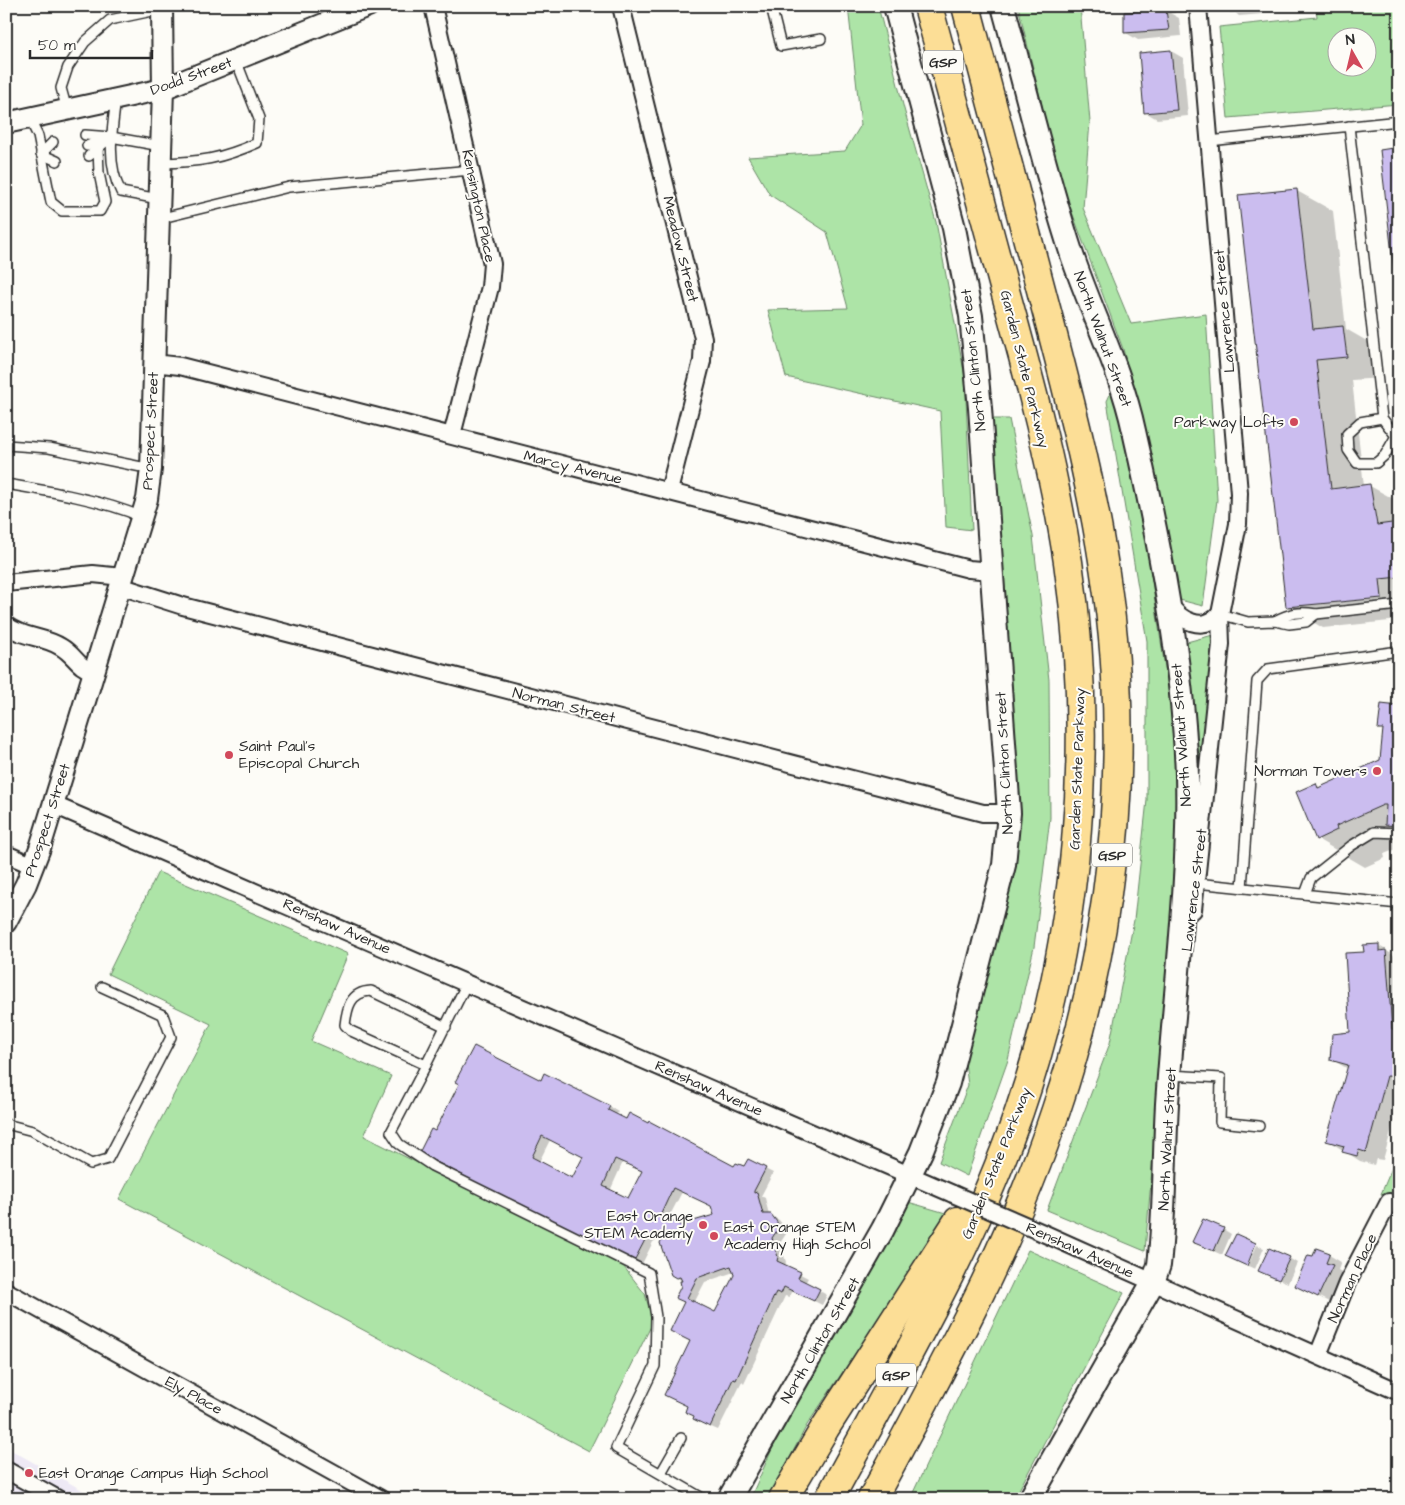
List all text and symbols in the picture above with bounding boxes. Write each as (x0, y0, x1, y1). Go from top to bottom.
scale bar (30, 28, 152, 60)
north arrow (1328, 28, 1378, 78)
text: N (1345, 30, 1356, 51)
text: 50 m (38, 35, 76, 56)
road number: GSP (923, 51, 963, 74)
street label: Dodd Street (147, 52, 235, 101)
street label: Kensington Place (455, 148, 501, 265)
street label: Meadow Street (657, 194, 704, 304)
street label: Lawrence Street (1209, 248, 1240, 374)
street label: North Walnut Street (1068, 268, 1137, 410)
street label: North Clinton Street (956, 288, 991, 432)
street label: Garden State Parkway (994, 288, 1054, 450)
street label: Prospect Street (137, 371, 164, 491)
place label: Parkway Lofts (1174, 412, 1284, 434)
marker: Parkway Lofts (1288, 416, 1300, 428)
street label: Marcy Avenue (521, 445, 624, 491)
street label: North Walnut Street (1166, 663, 1197, 807)
street label: Norman Street (510, 683, 617, 728)
street label: Garden State Parkway (1064, 688, 1092, 850)
street label: North Clinton Street (990, 691, 1019, 835)
place label: Saint Paul's Episcopal Church (239, 736, 360, 774)
marker: Saint Paul's Episcopal Church (223, 749, 235, 761)
street label: Prospect Street (19, 761, 76, 880)
place label: Norman Towers (1254, 761, 1367, 782)
marker: Norman Towers (1371, 765, 1383, 777)
street label: Lawrence Street (1177, 827, 1212, 953)
road number: GSP (1092, 844, 1132, 866)
street label: Renshaw Avenue (280, 893, 394, 960)
street label: Renshaw Avenue (652, 1055, 766, 1122)
street label: North Walnut Street (1153, 1067, 1182, 1211)
street label: Garden State Parkway (956, 1084, 1037, 1243)
place label: East Orange STEM Academy (584, 1206, 693, 1245)
place label: East Orange STEM Academy High School (724, 1217, 871, 1256)
street label: Renshaw Avenue (1023, 1217, 1137, 1284)
marker: East Orange STEM Academy (697, 1219, 709, 1231)
marker: East Orange STEM Academy High School (708, 1230, 720, 1242)
street label: Norman Place (1323, 1230, 1382, 1326)
street label: North Clinton Street (776, 1273, 865, 1407)
road number: GSP (876, 1364, 916, 1386)
street label: Ely Place (161, 1371, 226, 1421)
place label: East Orange Campus High School (39, 1463, 268, 1485)
marker: East Orange Campus High School (23, 1467, 35, 1479)

